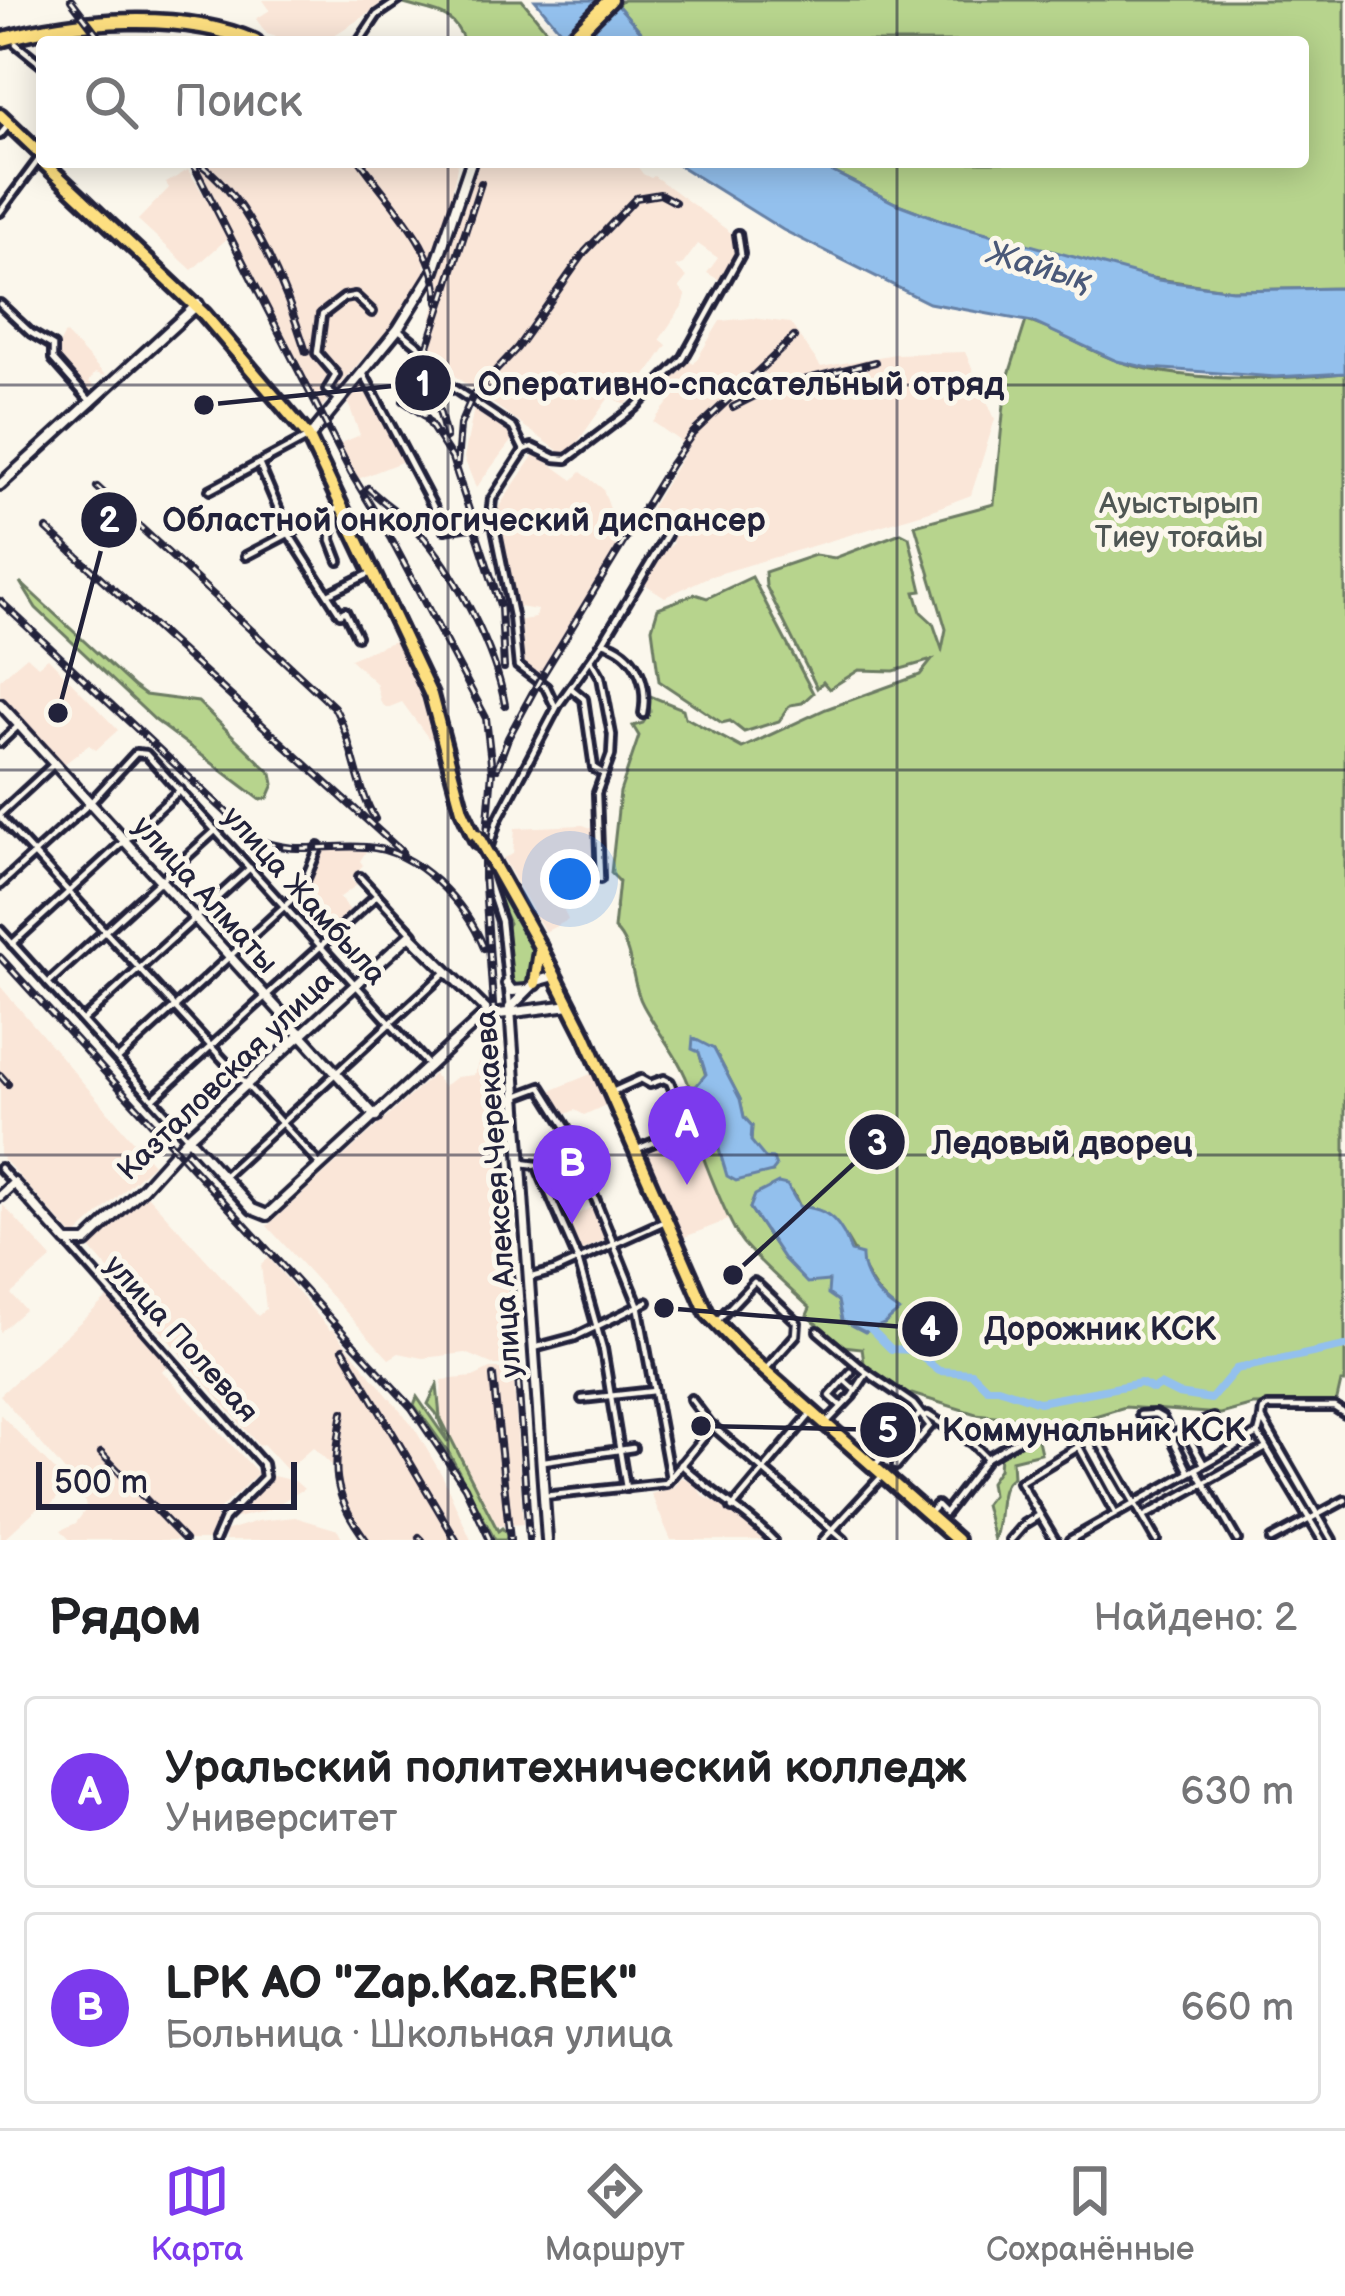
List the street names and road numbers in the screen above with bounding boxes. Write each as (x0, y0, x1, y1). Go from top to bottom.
street label: улица Жамбыла (214, 799, 394, 993)
street label: улица Алматы (125, 809, 285, 981)
street label: Казталовская улица (110, 963, 342, 1189)
street label: улица Алексея Черекаева (468, 1009, 530, 1379)
street label: улица Полевая (96, 1248, 266, 1430)

